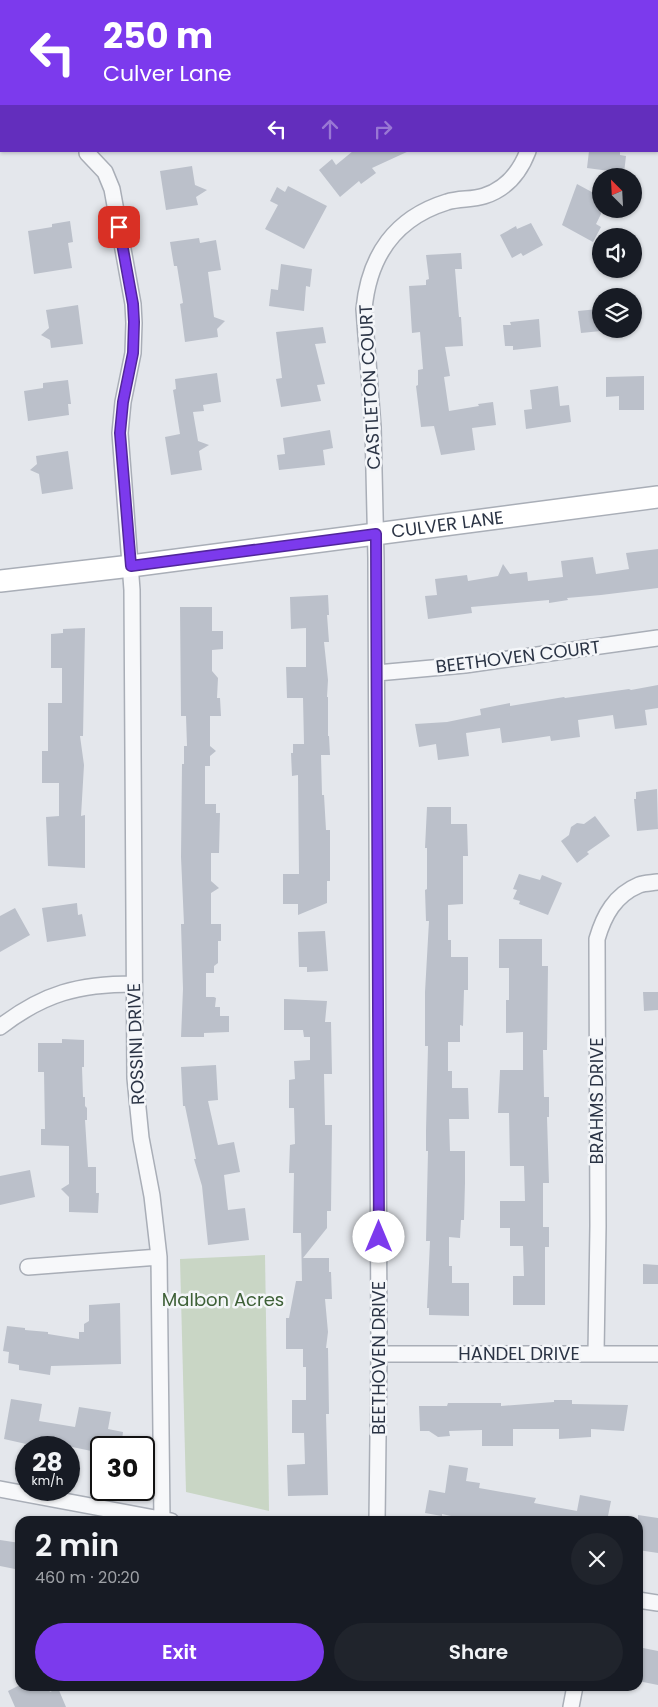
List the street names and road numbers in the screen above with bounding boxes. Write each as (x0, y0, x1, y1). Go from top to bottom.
street label: CASTLETON COURT (353, 303, 386, 470)
street label: CULVER LANE (390, 504, 505, 544)
street label: BEETHOVEN COURT (434, 634, 602, 679)
street label: ROSSINI DRIVE (121, 983, 150, 1105)
street label: BRAHMS DRIVE (584, 1038, 609, 1164)
street label: BEETHOVEN DRIVE (366, 1281, 391, 1435)
street label: HANDEL DRIVE (458, 1341, 580, 1366)

